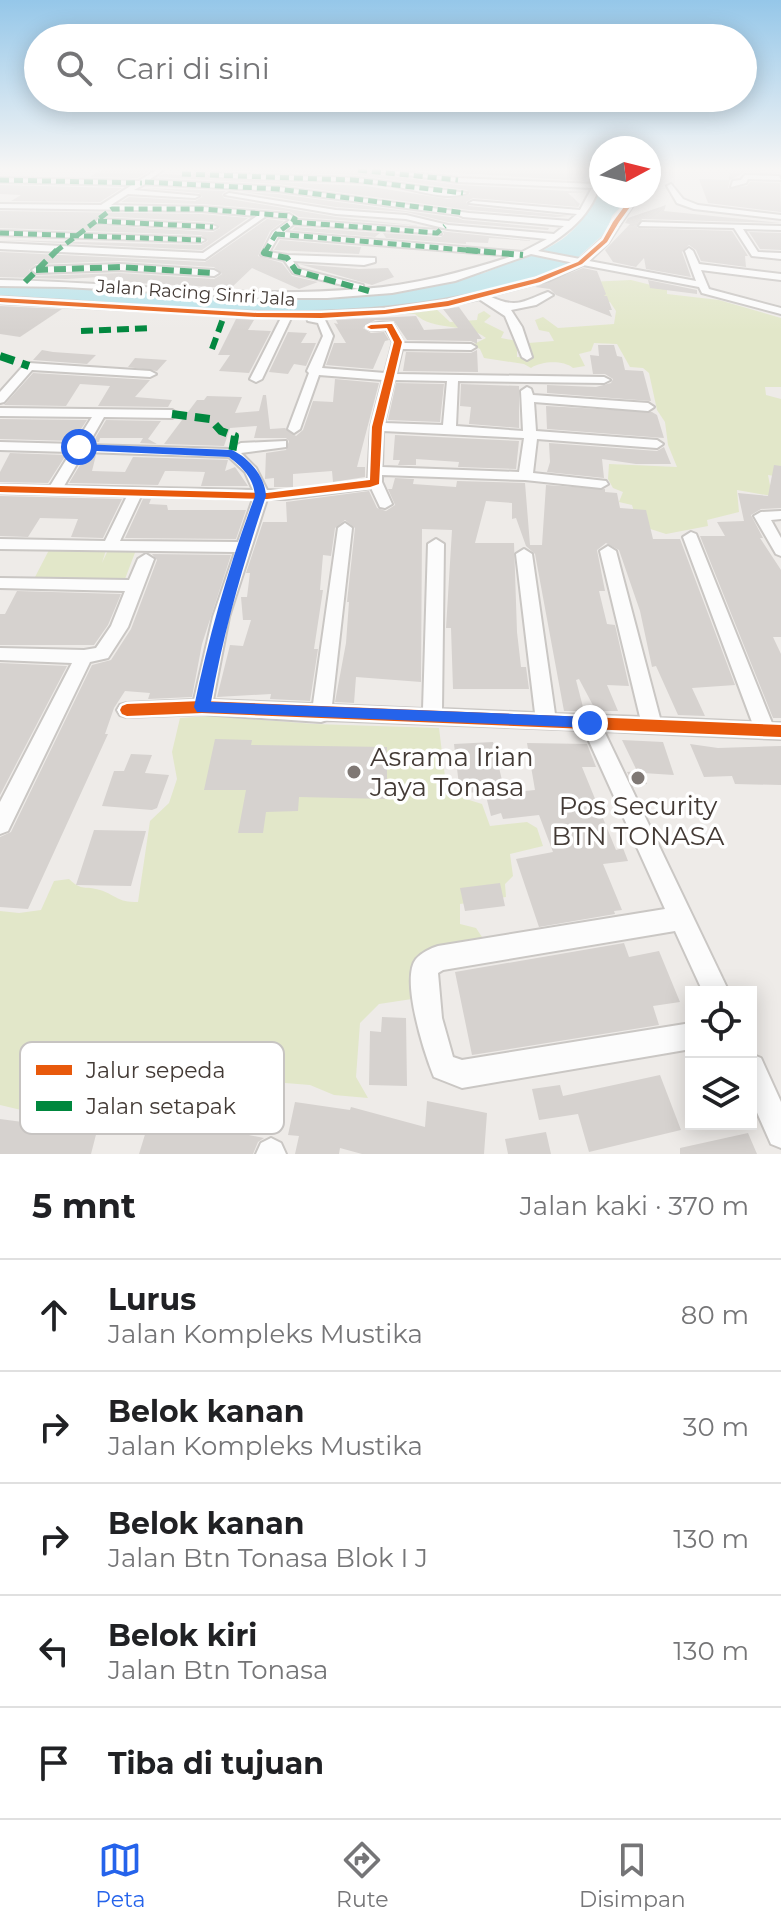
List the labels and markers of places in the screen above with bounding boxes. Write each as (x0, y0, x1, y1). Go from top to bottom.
place label: Asrama Irian Jaya Tonasa (369, 741, 534, 803)
marker: Asrama Irian Jaya Tonasa (345, 763, 363, 781)
marker: Pos Security BTN TONASA (629, 769, 647, 787)
place label: Pos Security BTN TONASA (552, 790, 725, 852)

